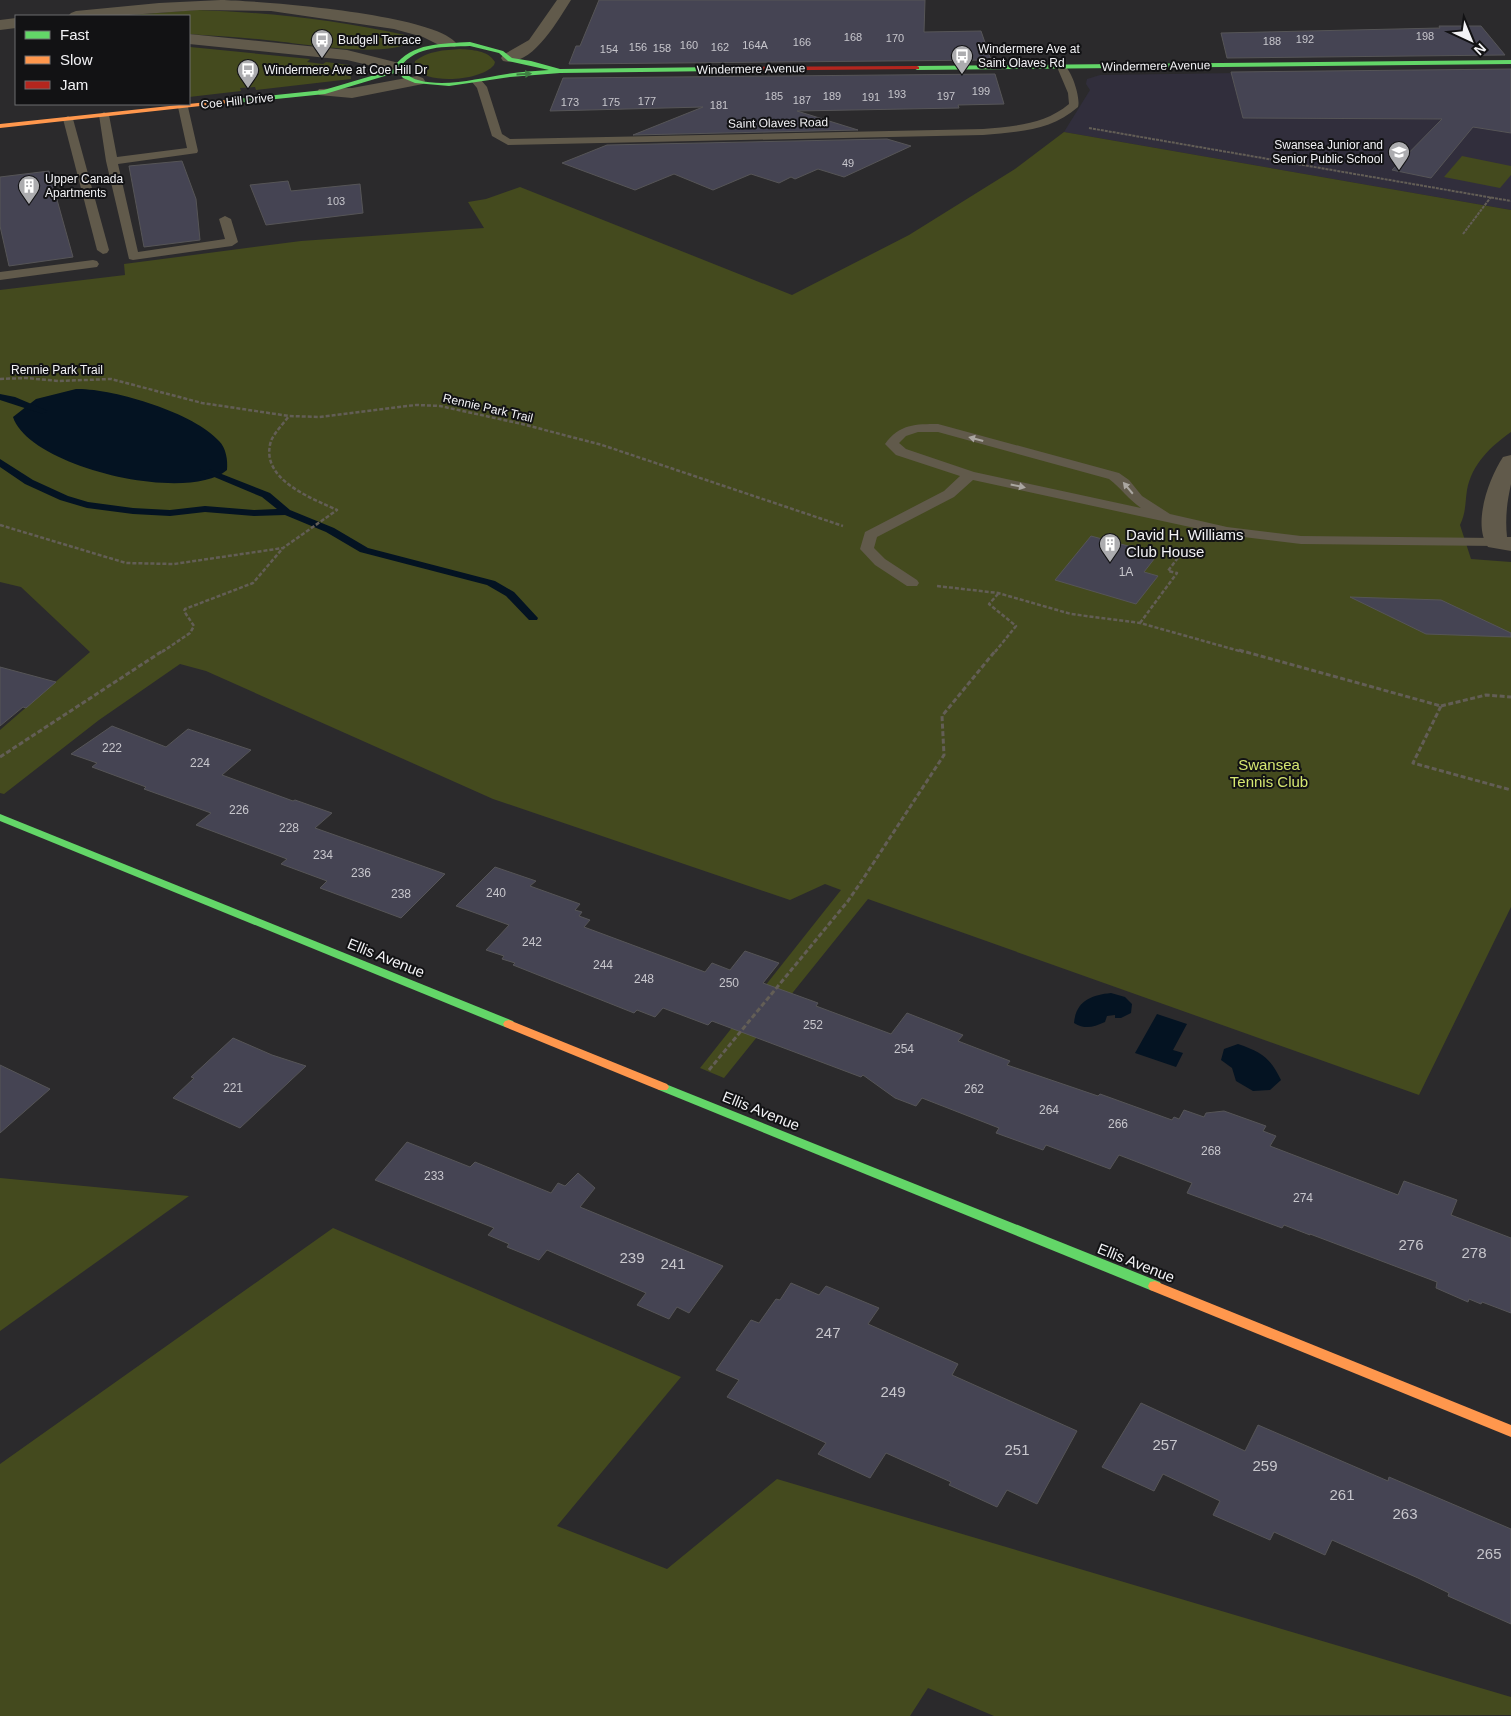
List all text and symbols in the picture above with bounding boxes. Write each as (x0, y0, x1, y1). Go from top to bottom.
legend (15, 15, 190, 105)
north arrow (1446, 15, 1496, 65)
text: Fast (60, 26, 90, 43)
bus stop icon: Budgell Terrace (310, 28, 334, 59)
house number: 198 (1416, 30, 1434, 42)
house number: 168 (844, 31, 862, 43)
house number: 170 (886, 32, 904, 44)
place label: Budgell Terrace (338, 33, 421, 47)
house number: 192 (1296, 33, 1314, 45)
house number: 188 (1263, 35, 1281, 47)
house number: 166 (793, 36, 811, 48)
house number: 160 (680, 39, 698, 51)
house number: 164A (742, 39, 769, 51)
text: N (1471, 40, 1489, 59)
house number: 156 (629, 41, 647, 53)
house number: 162 (711, 41, 729, 53)
house number: 158 (653, 42, 671, 54)
place label: Windermere Ave at Saint Olaves Rd (978, 42, 1080, 70)
house number: 154 (600, 43, 618, 55)
bus stop icon: Windermere Ave at Saint Olaves Rd (950, 44, 974, 75)
text: Slow (60, 51, 93, 68)
bus stop icon: Windermere Ave at Coe Hill Dr (236, 58, 260, 89)
street label: Windermere Avenue (1102, 58, 1211, 74)
street label: Windermere Avenue (697, 61, 806, 77)
place label: Windermere Ave at Coe Hill Dr (264, 63, 427, 77)
one-way arrow (516, 70, 532, 78)
text: Jam (60, 76, 88, 93)
house number: 199 (972, 85, 990, 97)
house number: 193 (888, 88, 906, 100)
street label: Coe Hill Drive (200, 90, 275, 112)
house number: 185 (765, 90, 783, 102)
house number: 189 (823, 90, 841, 102)
house number: 197 (937, 90, 955, 102)
house number: 191 (862, 91, 880, 103)
house number: 187 (793, 94, 811, 106)
house number: 177 (638, 95, 656, 107)
house number: 173 (561, 96, 579, 108)
house number: 175 (602, 96, 620, 108)
house number: 181 (710, 99, 728, 111)
street label: Saint Olaves Road (728, 115, 828, 131)
place label: Swansea Junior and Senior Public School (1272, 138, 1383, 166)
school or university icon: Swansea Junior and Senior Public School (1387, 140, 1411, 171)
house number: 49 (842, 157, 854, 169)
place label: Upper Canada Apartments (45, 172, 123, 200)
building icon: Upper Canada Apartments (17, 174, 41, 205)
house number: 103 (327, 195, 345, 207)
street label: Rennie Park Trail (11, 363, 103, 377)
street label: Rennie Park Trail (442, 391, 534, 425)
one-way arrow (968, 434, 983, 442)
one-way arrow (1010, 482, 1026, 490)
one-way arrow (1123, 482, 1134, 495)
place label: David H. Williams Club House (1126, 526, 1244, 560)
building icon: David H. Williams Club House (1098, 532, 1122, 563)
house number: 1A (1119, 565, 1133, 579)
house number: 222 (102, 741, 122, 755)
house number: 224 (190, 756, 210, 770)
park label: Swansea Tennis Club (1230, 756, 1308, 790)
house number: 226 (229, 803, 249, 817)
house number: 228 (279, 821, 299, 835)
house number: 234 (313, 848, 333, 862)
house number: 236 (351, 866, 371, 880)
house number: 240 (486, 886, 506, 900)
house number: 238 (391, 887, 411, 901)
street label: Ellis Avenue (345, 934, 427, 981)
house number: 242 (522, 935, 542, 949)
house number: 244 (593, 958, 613, 972)
house number: 248 (634, 972, 654, 986)
house number: 250 (719, 976, 739, 990)
house number: 252 (803, 1018, 823, 1032)
house number: 254 (894, 1042, 914, 1056)
house number: 221 (223, 1081, 243, 1095)
house number: 262 (964, 1082, 984, 1096)
street label: Ellis Avenue (720, 1087, 802, 1134)
house number: 264 (1039, 1103, 1059, 1117)
house number: 266 (1108, 1117, 1128, 1131)
house number: 268 (1201, 1144, 1221, 1158)
house number: 233 (424, 1169, 444, 1183)
house number: 274 (1293, 1191, 1313, 1205)
house number: 276 (1398, 1236, 1424, 1253)
street label: Ellis Avenue (1095, 1239, 1177, 1286)
house number: 278 (1461, 1244, 1487, 1261)
house number: 239 (619, 1249, 645, 1266)
house number: 241 (660, 1255, 686, 1272)
house number: 247 (815, 1324, 841, 1341)
house number: 249 (880, 1383, 906, 1400)
house number: 257 (1152, 1436, 1178, 1453)
house number: 251 (1004, 1441, 1030, 1458)
house number: 259 (1252, 1457, 1278, 1474)
house number: 261 (1329, 1486, 1355, 1503)
house number: 263 (1392, 1505, 1418, 1522)
house number: 265 (1476, 1545, 1502, 1562)

